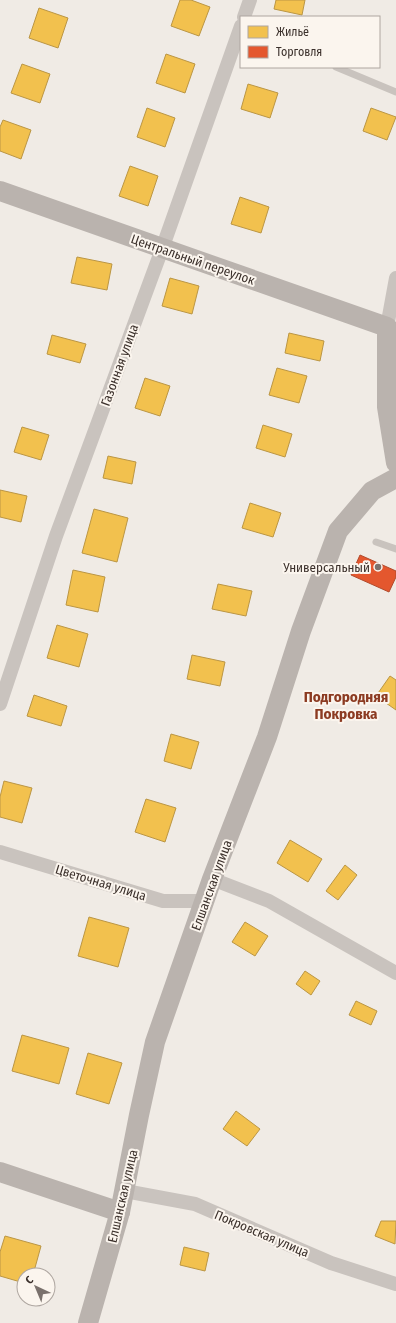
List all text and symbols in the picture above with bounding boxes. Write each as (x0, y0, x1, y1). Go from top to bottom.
legend (240, 16, 380, 68)
text: Жильё (276, 25, 309, 39)
text: Торговля (276, 45, 322, 59)
street label: Центральный переулок (129, 231, 257, 288)
street label: Газонная улица (98, 322, 141, 408)
place label: Универсальный (282, 560, 370, 575)
marker: Универсальный (373, 562, 383, 572)
district label: Подгородняя Покровка (304, 688, 388, 723)
street label: Елшанская улица (188, 838, 235, 933)
street label: Цветочная улица (54, 862, 148, 903)
street label: Елшанская улица (104, 1148, 141, 1244)
street label: Покровская улица (212, 1207, 311, 1260)
north arrow (16, 1267, 56, 1307)
text: С (23, 1273, 36, 1287)

